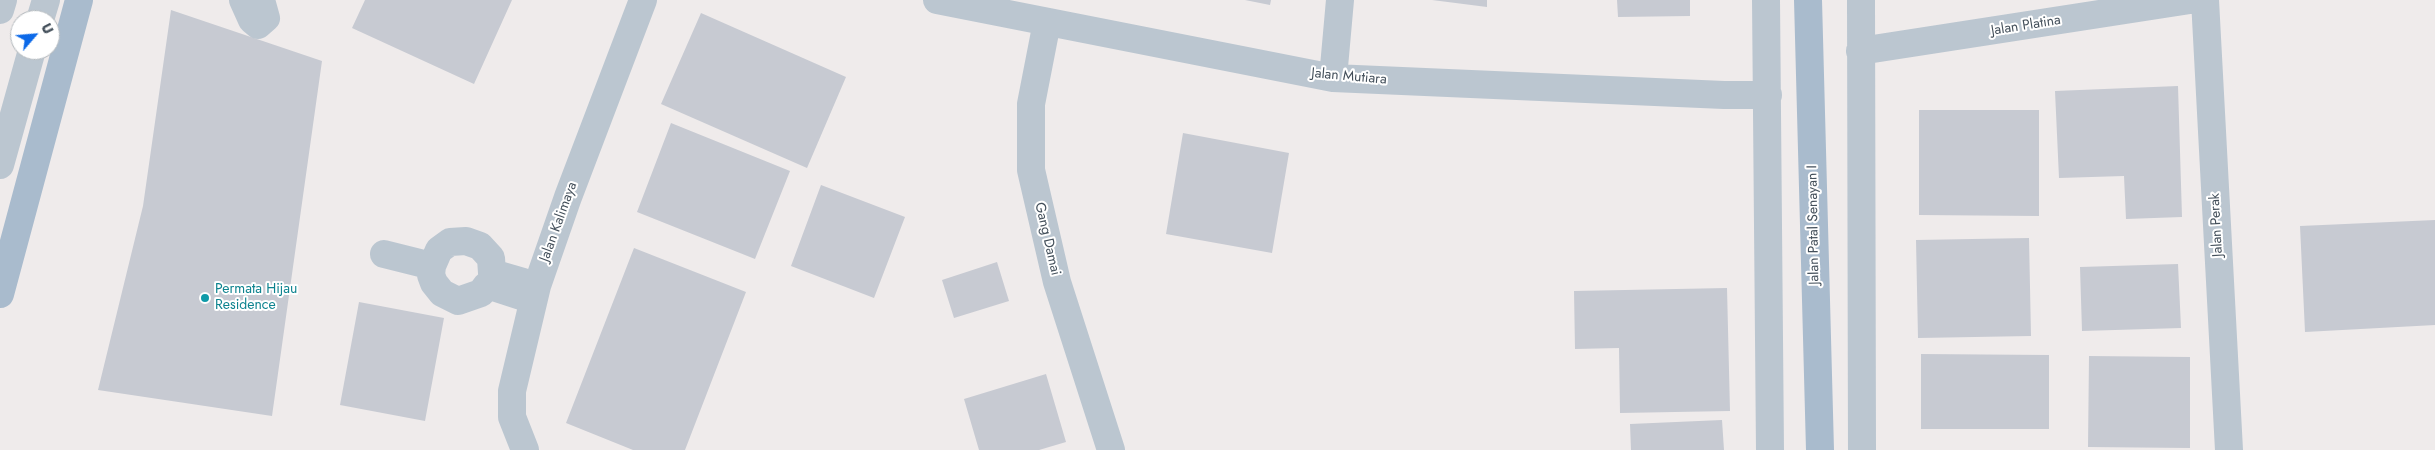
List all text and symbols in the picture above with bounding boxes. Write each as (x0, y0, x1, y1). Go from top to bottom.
north arrow (10, 10, 60, 60)
street label: Jalan Platina (1990, 12, 2062, 40)
text: U (36, 20, 59, 38)
street label: Jalan Mutiara (1311, 65, 1387, 89)
street label: Jalan Patal Senayan I (1805, 165, 1823, 285)
street label: Jalan Kalimaya (537, 180, 581, 264)
street label: Jalan Perak (2207, 193, 2227, 257)
street label: Gang Damai (1030, 201, 1064, 277)
place label: Permata Hijau Residence (215, 282, 297, 314)
marker: Permata Hijau Residence (199, 292, 211, 304)

